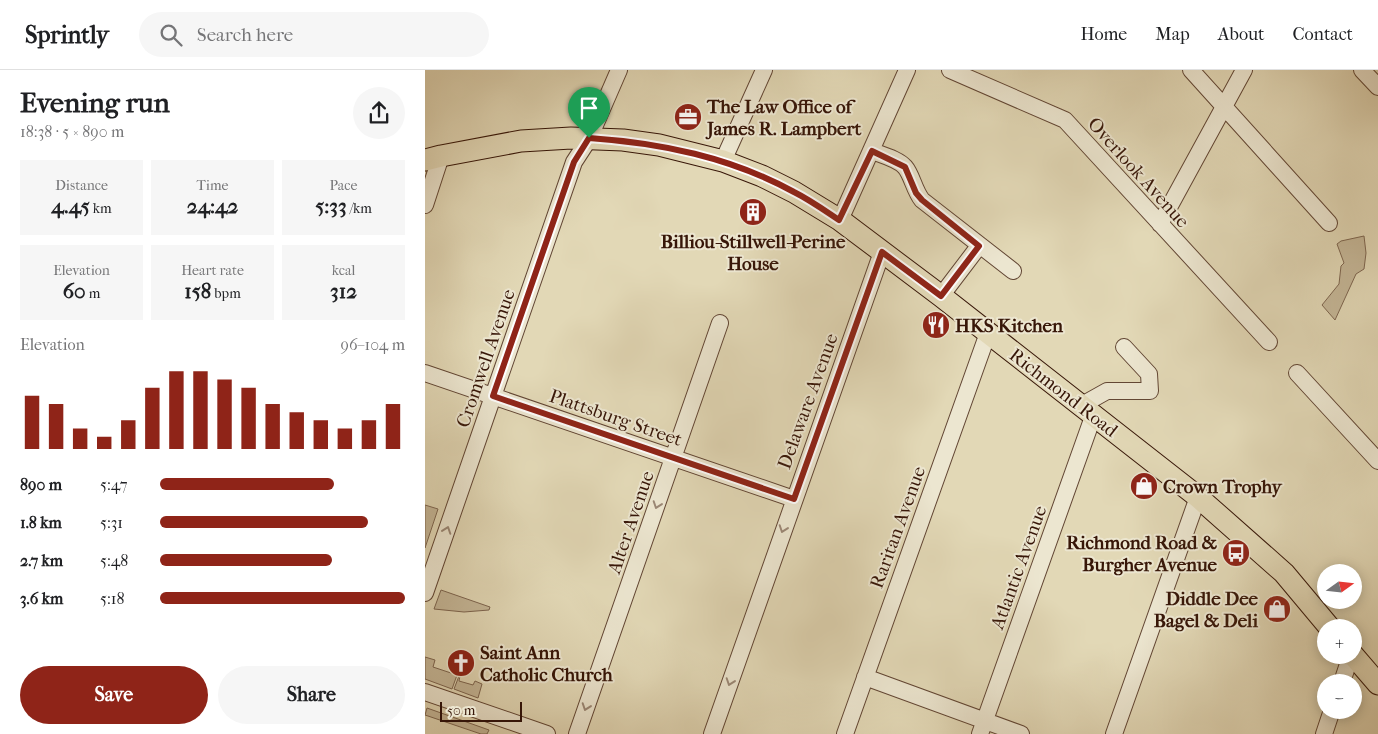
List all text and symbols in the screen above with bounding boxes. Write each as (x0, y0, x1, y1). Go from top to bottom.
search box (139, 12, 489, 57)
text: Sprintly (25, 21, 109, 49)
icon: search (157, 21, 185, 49)
text: Search here (197, 24, 293, 46)
text: Home (1080, 24, 1127, 45)
text: Map (1155, 24, 1190, 45)
text: About (1218, 24, 1264, 45)
text: Contact (1292, 24, 1353, 45)
text: Evening run (20, 86, 170, 119)
button: share (353, 87, 405, 139)
pin (568, 87, 610, 138)
icon: arrive (575, 94, 603, 122)
place label: The Law Office of James R. Lampbert (705, 96, 862, 140)
office icon: The Law Office of James R. Lampbert (673, 102, 703, 132)
street label: Overlook Avenue (1083, 113, 1194, 232)
text: 18:38 · 5 × 890 m (20, 122, 124, 141)
text: Distance (55, 177, 108, 194)
text: Time (197, 177, 228, 194)
text: Pace (330, 177, 357, 194)
text: 4.45 (51, 194, 90, 218)
text: 24:42 (187, 194, 238, 218)
text: 5:33 (315, 194, 347, 218)
building icon: Billiou-Stillwell-Perine House (738, 197, 768, 227)
text: km (90, 200, 112, 217)
text: /km (347, 200, 372, 217)
place label: Billiou-Stillwell-Perine House (661, 231, 846, 275)
text: Elevation (53, 262, 110, 279)
text: Heart rate (181, 262, 244, 279)
text: kcal (332, 262, 355, 279)
text: 60 (63, 279, 86, 303)
text: 158 (184, 279, 211, 303)
text: 312 (330, 279, 357, 303)
text: m (86, 285, 100, 302)
text: bpm (211, 285, 241, 302)
street label: Cromwell Avenue (452, 286, 520, 430)
restaurant icon: HKS Kitchen (921, 310, 951, 340)
place label: HKS Kitchen (955, 315, 1064, 337)
street label: Delaware Avenue (773, 330, 843, 472)
text: Elevation (20, 335, 85, 354)
text: 96–104 m (341, 335, 405, 354)
street label: Richmond Road (1005, 344, 1122, 442)
street label: Plattsburg Street (546, 385, 685, 451)
street label: Raritan Avenue (866, 463, 930, 591)
street label: Alter Avenue (603, 468, 659, 577)
shop icon: Crown Trophy (1129, 471, 1159, 501)
text: 890 m (20, 475, 62, 494)
text: 5:47 (100, 475, 128, 494)
place label: Crown Trophy (1163, 476, 1282, 498)
one-way arrow (653, 500, 663, 508)
street label: Atlantic Avenue (986, 503, 1051, 633)
text: 1.8 km (20, 513, 62, 532)
text: 5:31 (100, 513, 123, 532)
one-way arrow (779, 524, 789, 533)
one-way arrow (441, 527, 451, 535)
place label: Richmond Road & Burgher Avenue (1066, 532, 1218, 576)
bus stop icon: Richmond Road & Burgher Avenue (1221, 538, 1251, 568)
text: 2.7 km (20, 551, 63, 570)
text: 5:48 (100, 551, 128, 570)
north arrow (1317, 564, 1363, 609)
map controls (1317, 564, 1362, 719)
place label: Diddle Dee Bagel & Deli (1154, 588, 1259, 632)
text: 3.6 km (20, 589, 63, 608)
text: 5:18 (100, 589, 125, 608)
shop icon: Diddle Dee Bagel & Deli (1262, 594, 1292, 624)
button: + (1317, 619, 1362, 664)
place label: Saint Ann Catholic Church (480, 642, 613, 686)
church icon: Saint Ann Catholic Church (446, 648, 476, 678)
button: Save (20, 666, 208, 724)
button: Share (218, 666, 405, 724)
button: − (1317, 674, 1362, 719)
one-way arrow (725, 678, 735, 686)
scale bar (440, 699, 523, 722)
text: 50 m (447, 702, 475, 719)
one-way arrow (582, 703, 592, 711)

